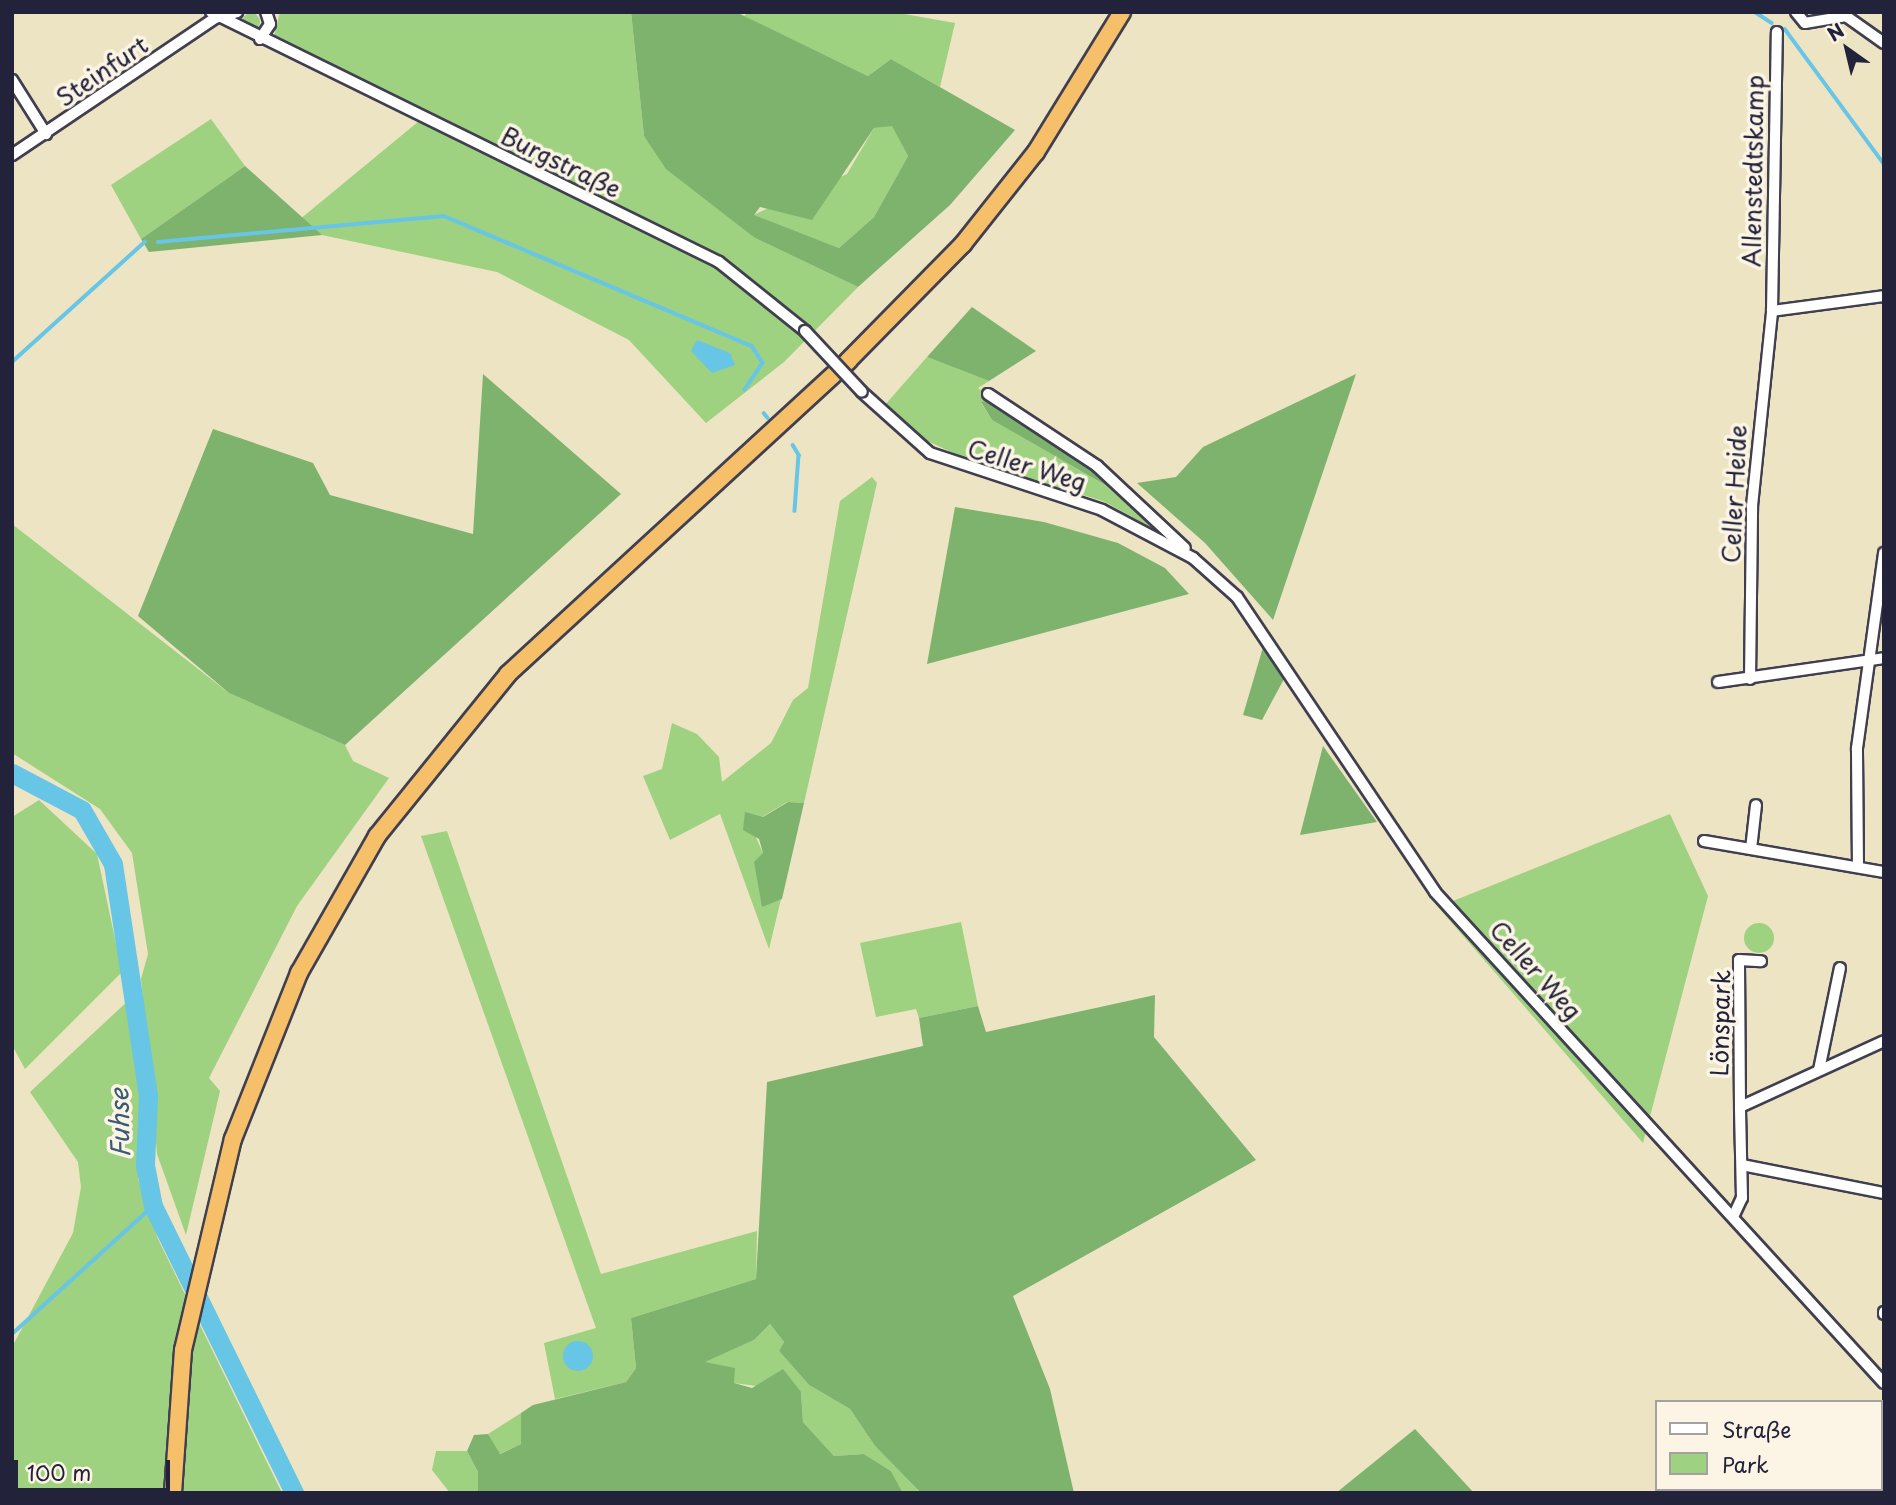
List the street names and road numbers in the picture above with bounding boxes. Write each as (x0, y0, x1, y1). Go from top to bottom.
street label: Steinfurt (51, 30, 153, 112)
street label: Allenstedtskamp (1737, 75, 1769, 267)
street label: Burgstraße (496, 121, 626, 203)
street label: Celler Heide (1716, 424, 1752, 564)
street label: Celler Weg (963, 433, 1091, 497)
street label: Celler Weg (1483, 914, 1589, 1026)
street label: Lönspark (1705, 970, 1735, 1076)

